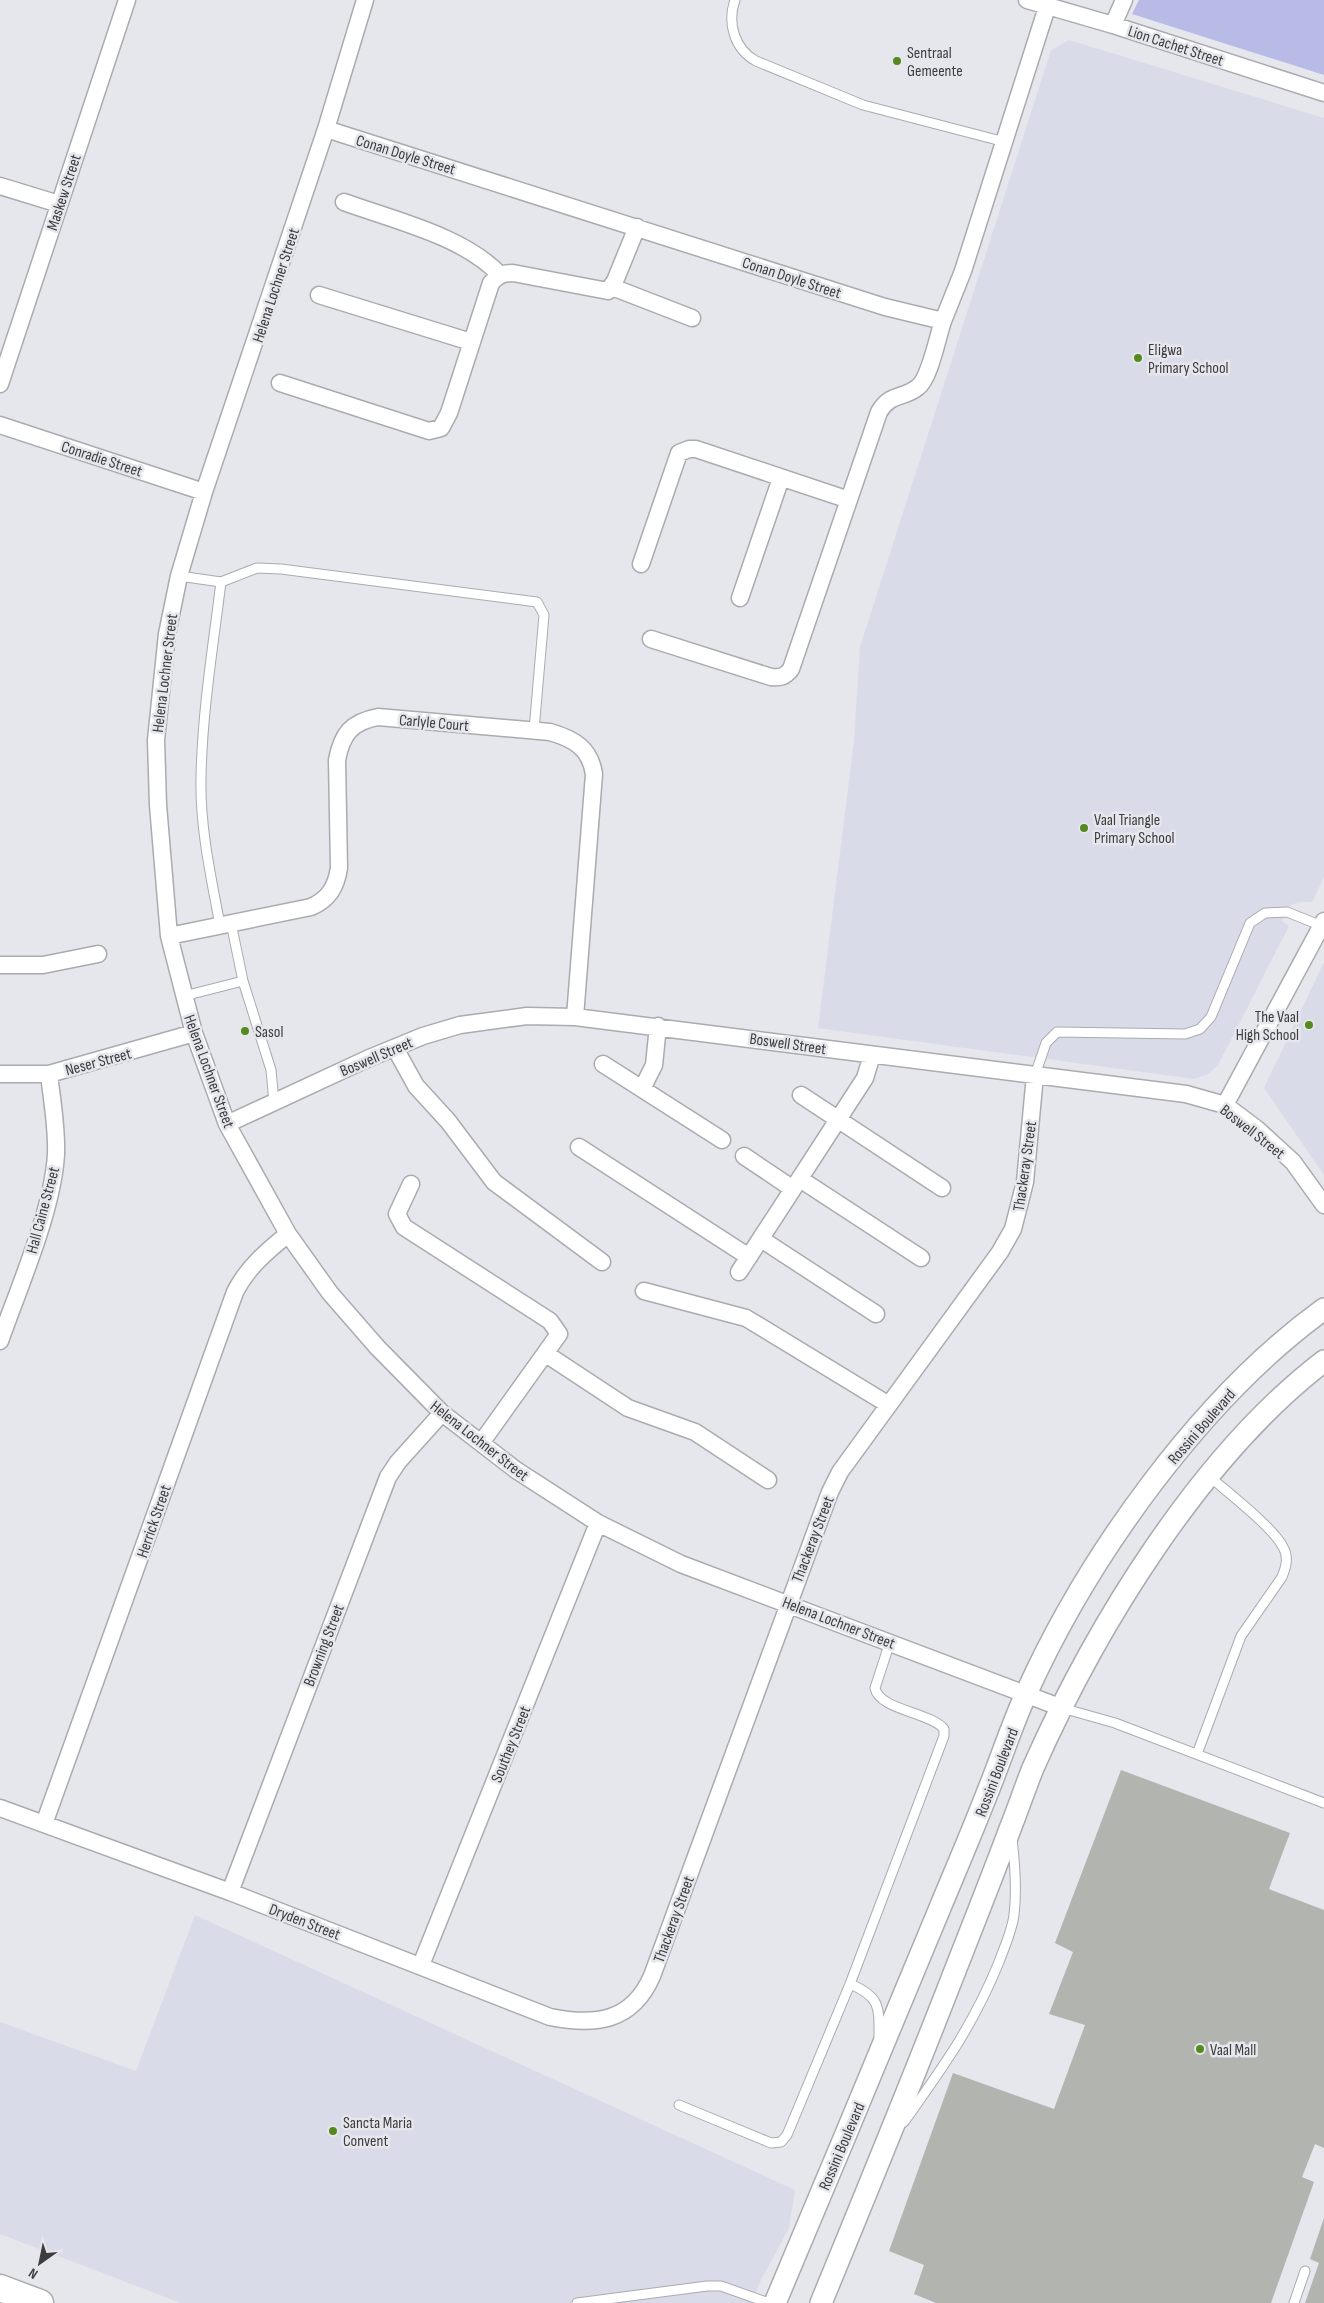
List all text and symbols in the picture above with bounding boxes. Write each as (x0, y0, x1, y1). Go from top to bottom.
street label: Lion Cachet Street (1125, 22, 1226, 71)
place label: Sentraal Gemeente (907, 44, 963, 81)
marker: Sentraal Gemeente (891, 55, 903, 67)
street label: Conan Doyle Street (354, 131, 458, 180)
street label: Maskew Street (43, 152, 86, 233)
street label: Helena Lochner Street (249, 226, 304, 345)
street label: Conan Doyle Street (740, 253, 844, 303)
place label: Eligwa Primary School (1148, 341, 1229, 378)
marker: Eligwa Primary School (1132, 352, 1144, 364)
street label: Conradie Street (59, 437, 145, 481)
street label: Helena Lochner Street (149, 613, 182, 734)
street label: Carlyle Court (398, 711, 470, 736)
place label: Vaal Triangle Primary School (1094, 811, 1175, 848)
marker: Vaal Triangle Primary School (1078, 822, 1090, 834)
place label: The Vaal High School (1236, 1008, 1299, 1045)
street label: Helena Lochner Street (179, 1012, 238, 1131)
marker: The Vaal High School (1303, 1019, 1315, 1031)
place label: Sasol (255, 1023, 283, 1042)
marker: Sasol (239, 1025, 251, 1037)
street label: Boswell Street (748, 1030, 827, 1059)
street label: Boswell Street (337, 1034, 416, 1081)
street label: Neser Street (63, 1044, 134, 1080)
street label: Boswell Street (1216, 1101, 1288, 1163)
street label: Thackeray Street (1010, 1120, 1041, 1213)
street label: Hall Caine Street (23, 1165, 64, 1256)
street label: Rossini Boulevard (1164, 1386, 1240, 1468)
street label: Helena Lochner Street (426, 1397, 532, 1485)
street label: Herrick Street (133, 1483, 176, 1560)
street label: Thackeray Street (788, 1494, 839, 1585)
street label: Helena Lochner Street (779, 1593, 898, 1654)
street label: Browning Street (300, 1602, 349, 1689)
street label: Southey Street (487, 1703, 535, 1786)
street label: Rossini Boulevard (972, 1726, 1023, 1820)
street label: Thackeray Street (650, 1873, 699, 1965)
street label: Dryden Street (266, 1900, 343, 1945)
place label: Vaal Mall (1210, 2041, 1256, 2060)
marker: Vaal Mall (1194, 2043, 1206, 2055)
street label: Rossini Boulevard (815, 2100, 869, 2193)
place label: Sancta Maria Convent (343, 2114, 412, 2151)
marker: Sancta Maria Convent (327, 2125, 339, 2137)
north arrow (15, 2238, 65, 2288)
text: N (25, 2264, 41, 2283)

